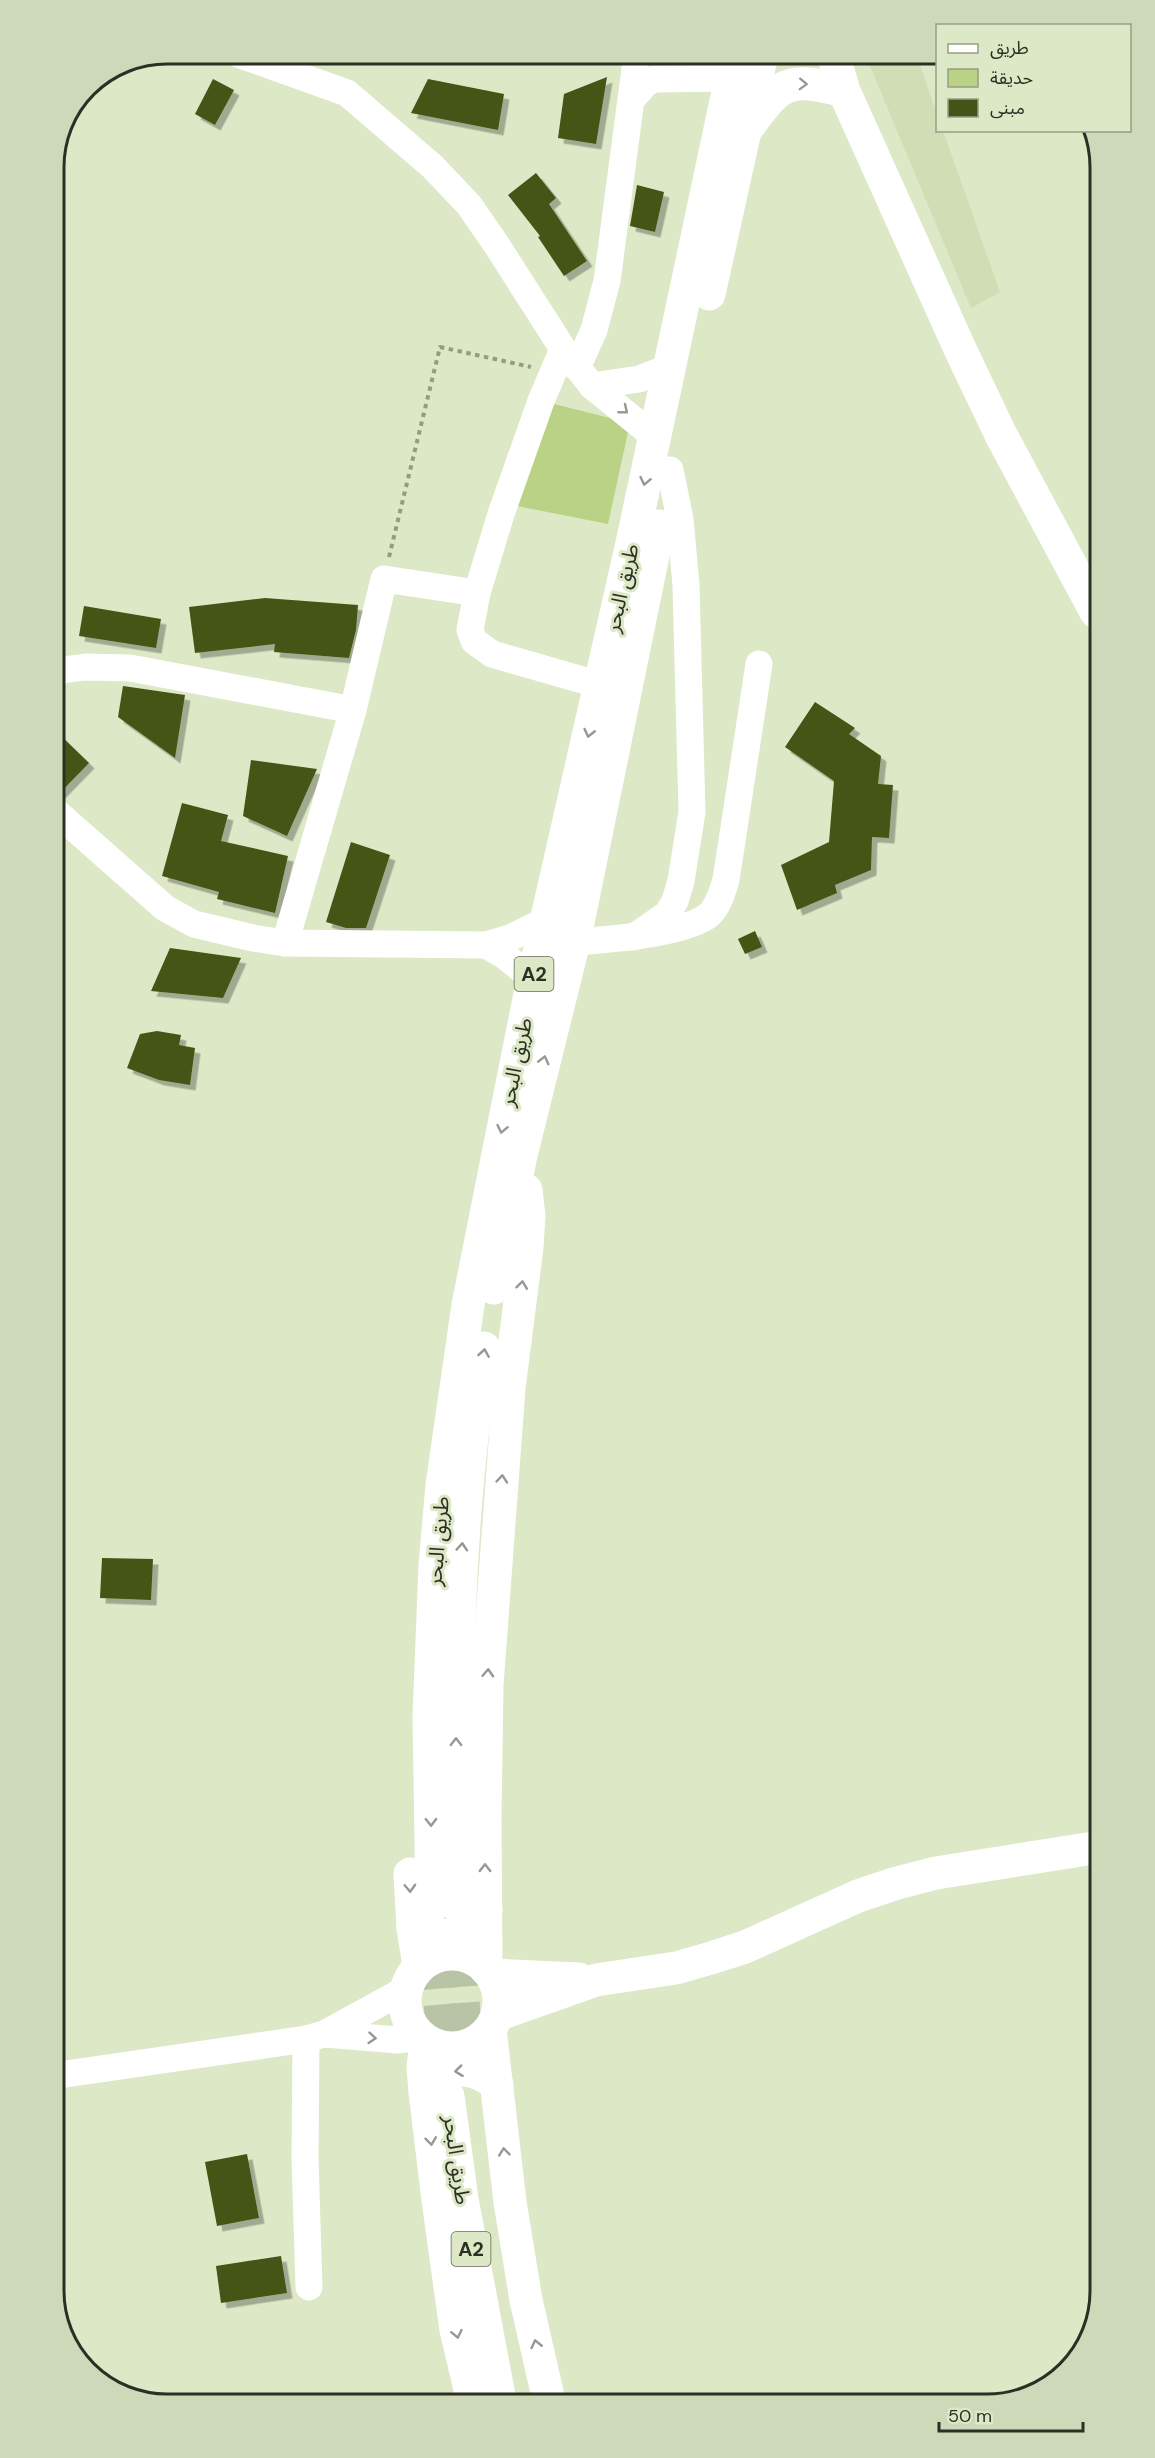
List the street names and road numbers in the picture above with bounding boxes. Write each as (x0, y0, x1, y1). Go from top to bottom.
street label: طريق البحر (598, 541, 646, 636)
road number: A2 (514, 957, 554, 991)
street label: طريق البحر (493, 1015, 539, 1110)
street label: طريق البحر (420, 1495, 456, 1588)
street label: طريق البحر (437, 2112, 477, 2207)
road number: A2 (452, 2232, 490, 2266)

